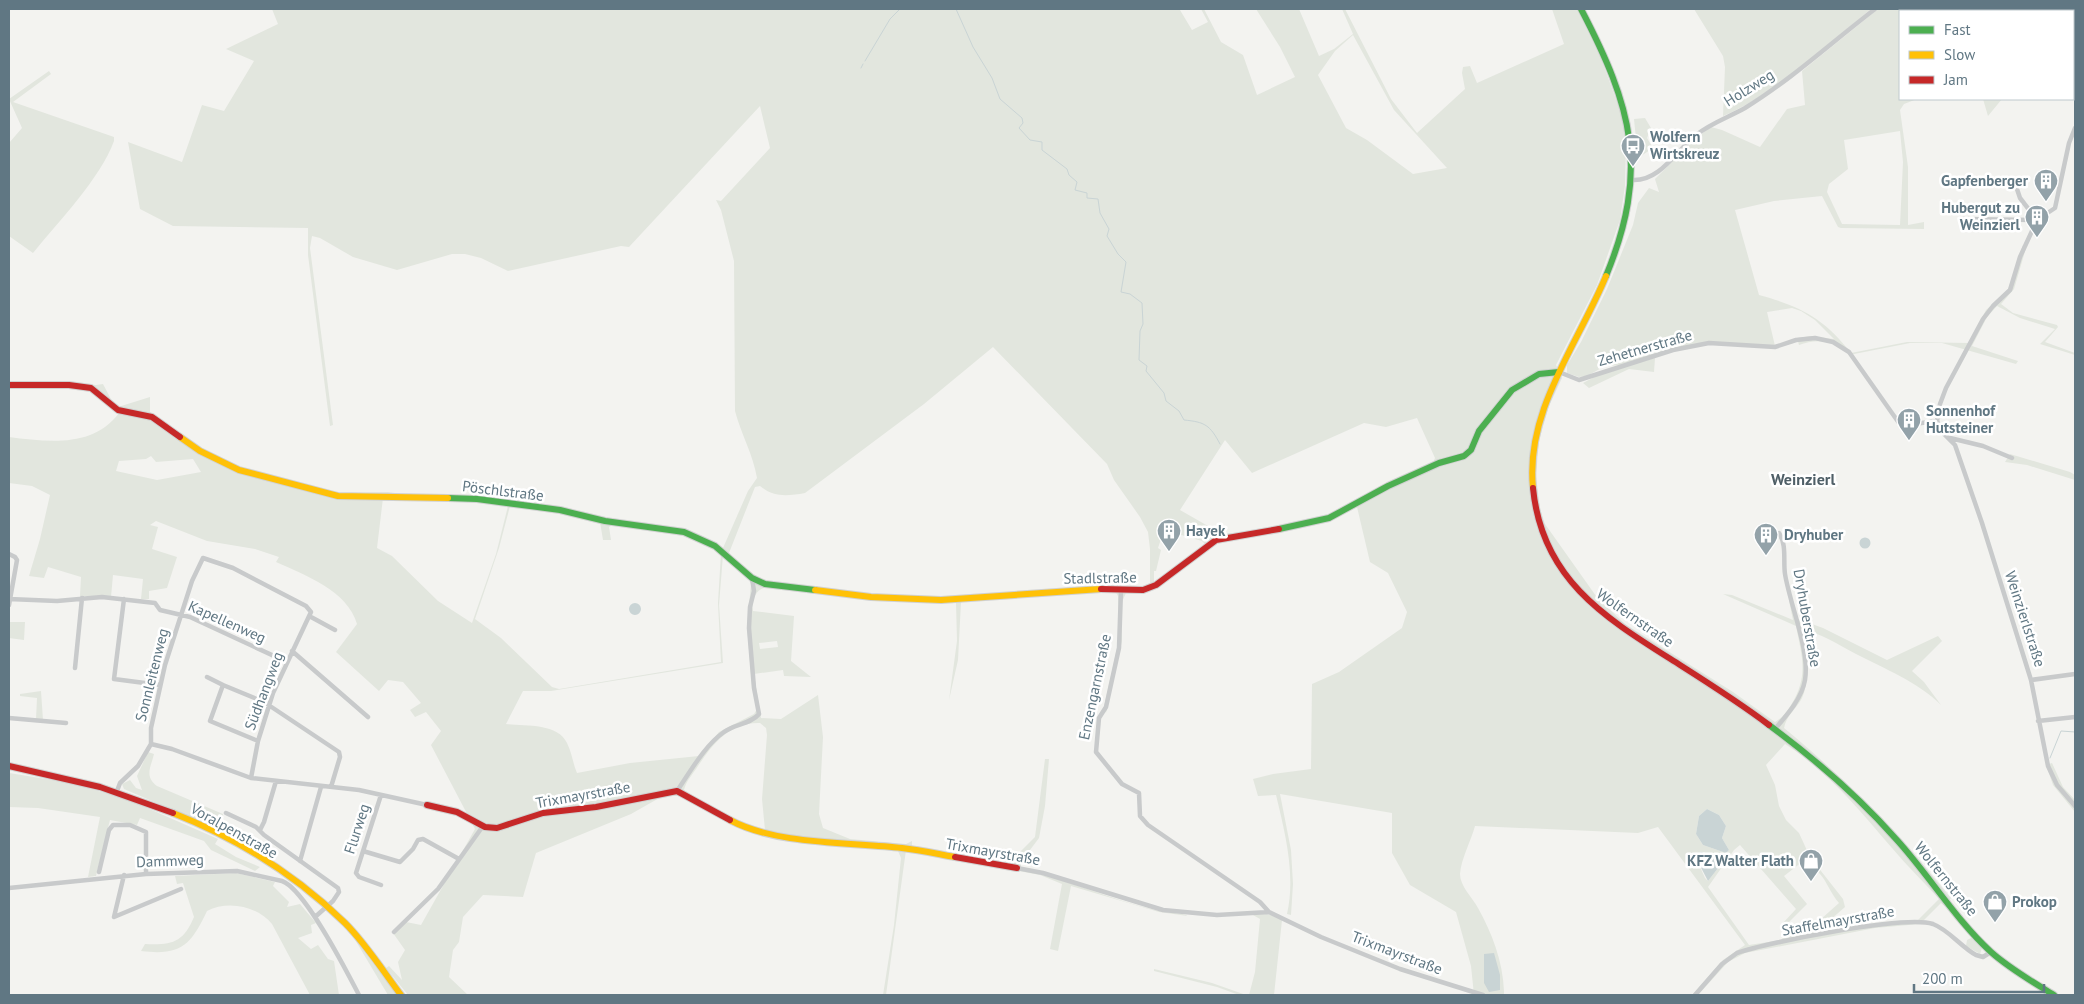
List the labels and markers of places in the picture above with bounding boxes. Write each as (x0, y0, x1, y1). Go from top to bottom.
place label: Wolfern Wirtskreuz (1650, 127, 1720, 163)
bus stop icon: Wolfern Wirtskreuz (1620, 133, 1646, 167)
building icon: Gapfenberger (2033, 168, 2059, 202)
place label: Gapfenberger (1941, 171, 2029, 190)
place label: Hubergut zu Weinzierl (1941, 198, 2021, 234)
building icon: Hubergut zu Weinzierl (2024, 204, 2050, 238)
place label: Sonnenhof Hutsteiner (1926, 401, 1996, 437)
building icon: Sonnenhof Hutsteiner (1896, 407, 1922, 441)
building icon: Hayek (1156, 518, 1182, 552)
place label: Hayek (1186, 521, 1226, 540)
building icon: Dryhuber (1753, 522, 1779, 556)
place label: Dryhuber (1784, 525, 1844, 544)
shop icon: KFZ Walter Flath (1798, 848, 1824, 882)
place label: KFZ Walter Flath (1687, 851, 1794, 870)
shop icon: Prokop (1982, 889, 2008, 923)
place label: Prokop (2012, 892, 2057, 911)

